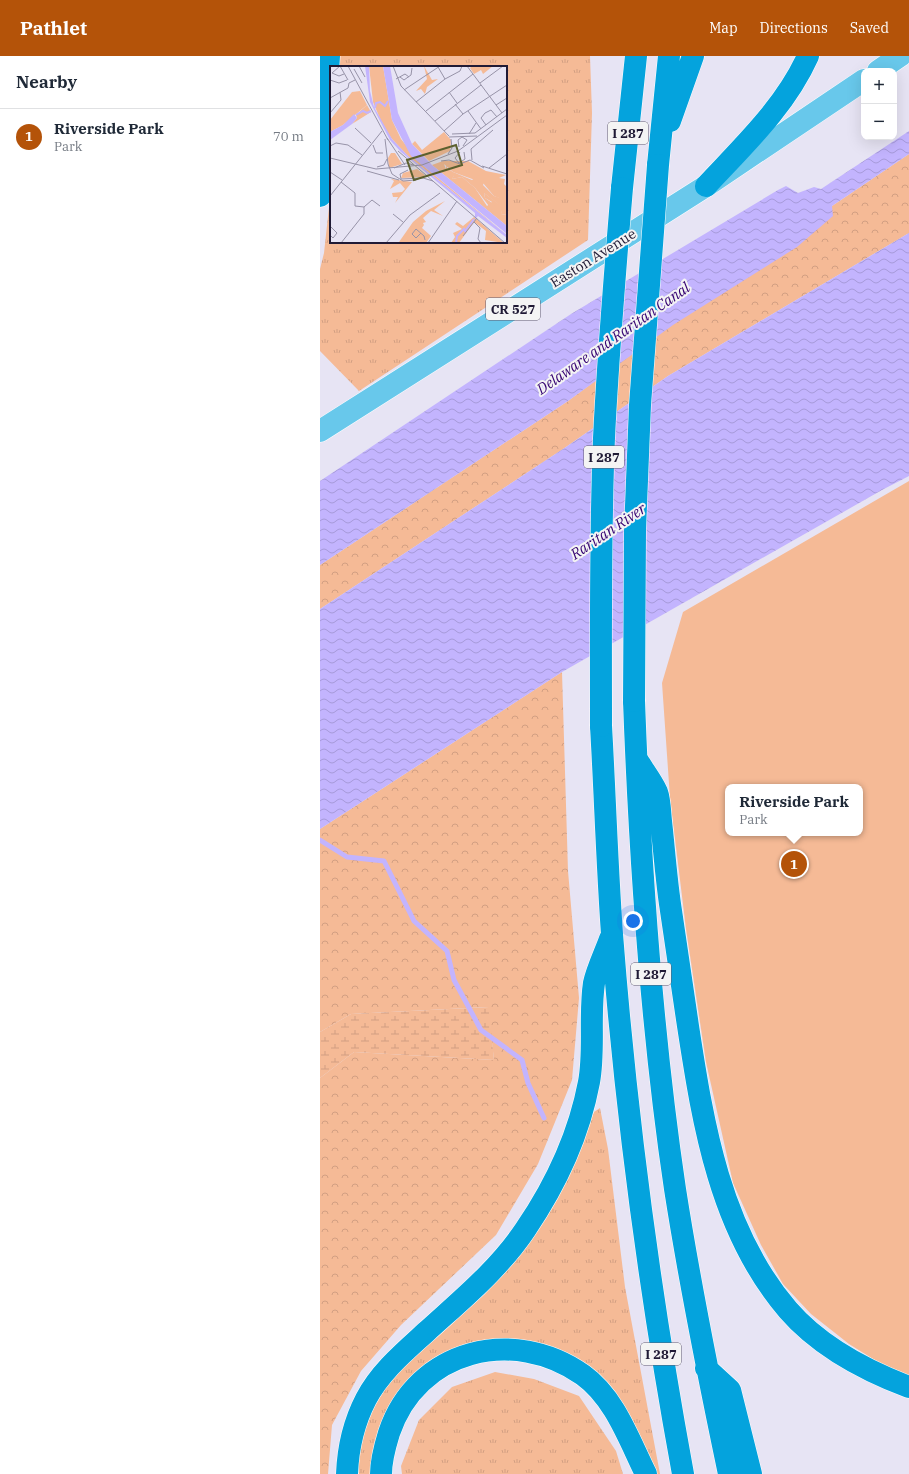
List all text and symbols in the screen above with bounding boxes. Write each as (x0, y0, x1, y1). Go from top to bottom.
text: Pathlet (20, 16, 87, 40)
text: Map (709, 19, 738, 37)
text: Directions (760, 19, 828, 37)
text: Saved (850, 19, 889, 37)
inset map (330, 66, 507, 243)
map controls (861, 68, 897, 140)
button: + (861, 68, 897, 104)
text: Nearby (16, 71, 77, 93)
button: − (861, 104, 897, 140)
text: Riverside Park (54, 119, 164, 138)
road number: I 287 (608, 122, 648, 144)
text: 1 (25, 128, 33, 145)
text: 70 m (273, 128, 304, 145)
text: Park (54, 138, 82, 155)
street label: Easton Avenue (547, 225, 639, 291)
water label: Delaware and Raritan Canal (532, 277, 694, 399)
road number: CR 527 (486, 298, 540, 320)
road number: I 287 (584, 446, 624, 468)
water label: Raritan River (566, 498, 650, 564)
popup (725, 784, 863, 836)
text: Riverside Park (739, 792, 849, 811)
text: Park (739, 811, 768, 828)
pin: 1 (781, 849, 807, 879)
your location (623, 911, 643, 931)
road number: I 287 (631, 963, 671, 985)
road number: I 287 (641, 1343, 681, 1365)

